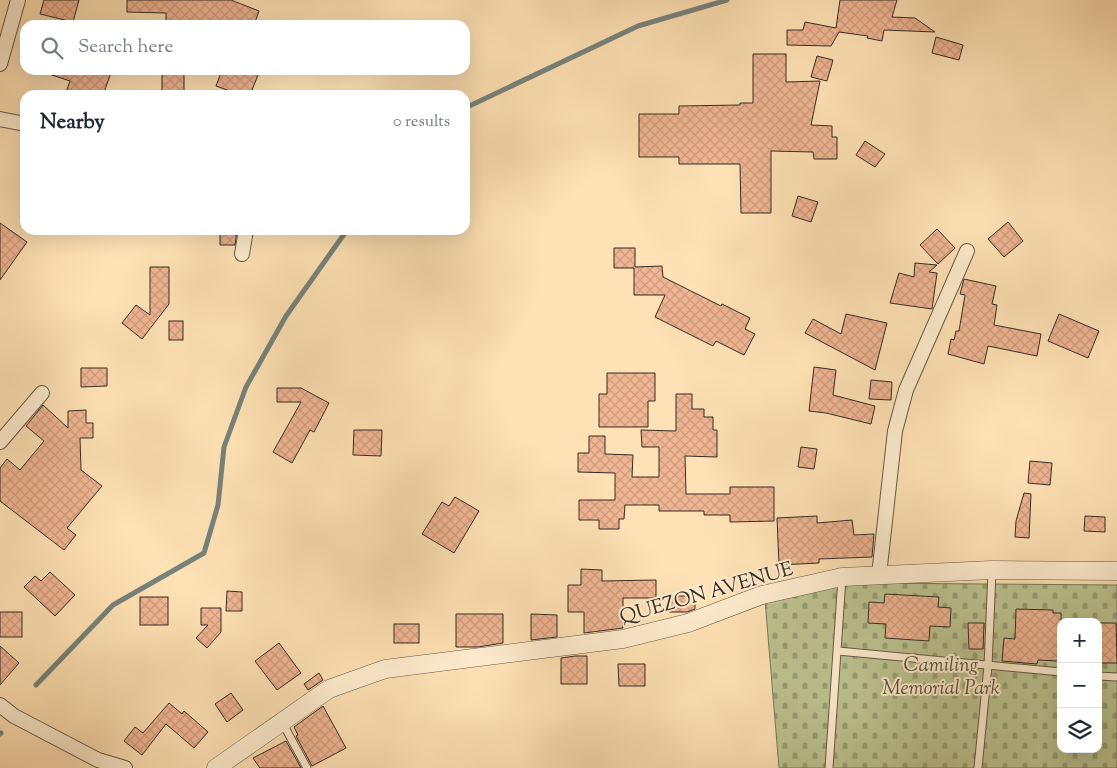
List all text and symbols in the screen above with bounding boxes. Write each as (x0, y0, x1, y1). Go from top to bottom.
search box (20, 20, 470, 75)
icon: search (38, 34, 66, 62)
text: Search here (78, 34, 173, 61)
text: Nearby (40, 108, 105, 138)
text: 0 results (393, 111, 450, 134)
street label: QUEZON AVENUE (616, 556, 797, 633)
map controls (1057, 618, 1102, 753)
button: + (1057, 618, 1102, 663)
park label: Camiling Memorial Park (882, 652, 1000, 704)
button: − (1057, 663, 1102, 708)
button: layers (1057, 708, 1102, 753)

